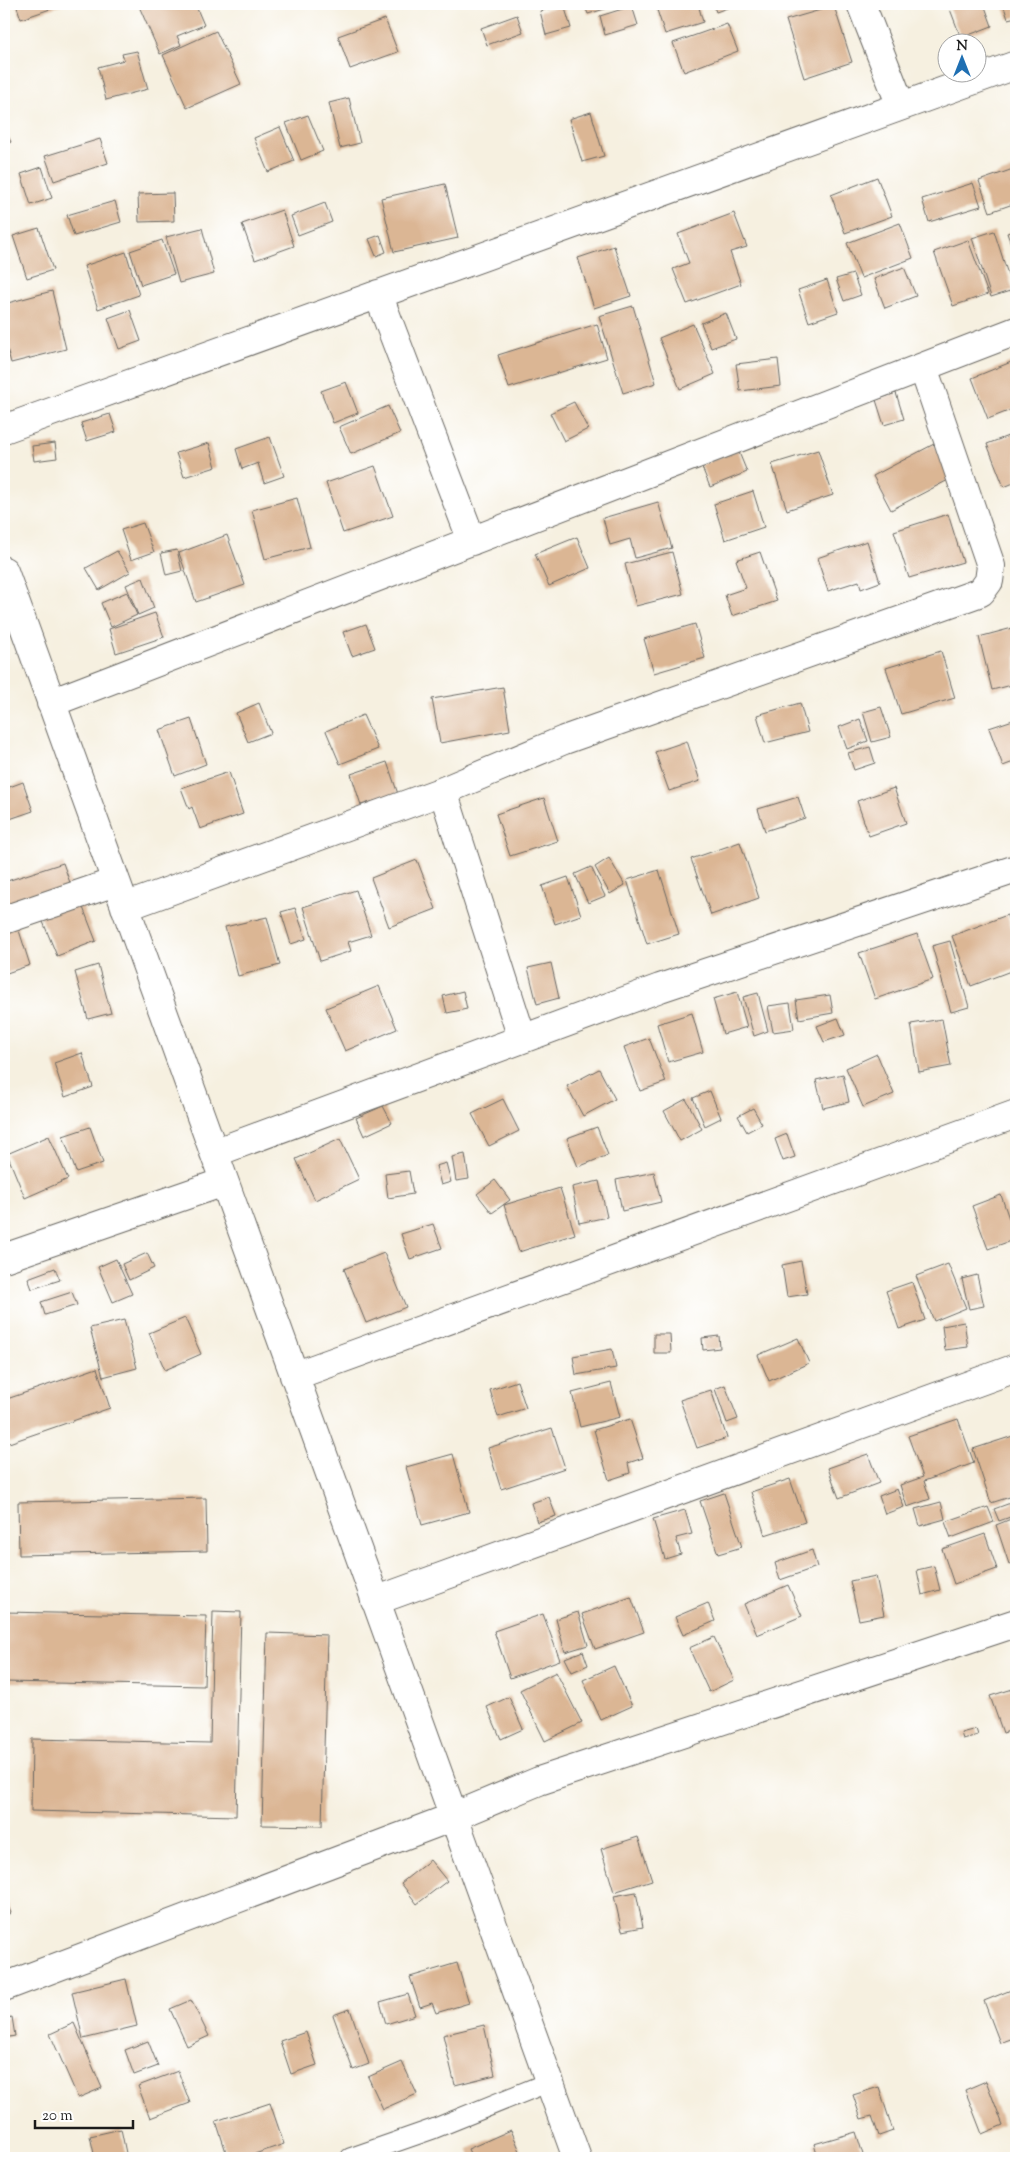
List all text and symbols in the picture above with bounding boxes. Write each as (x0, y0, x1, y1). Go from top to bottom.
north arrow (938, 32, 988, 82)
text: N (956, 37, 968, 57)
scale bar (35, 2097, 132, 2129)
text: 20 m (42, 2106, 73, 2127)

